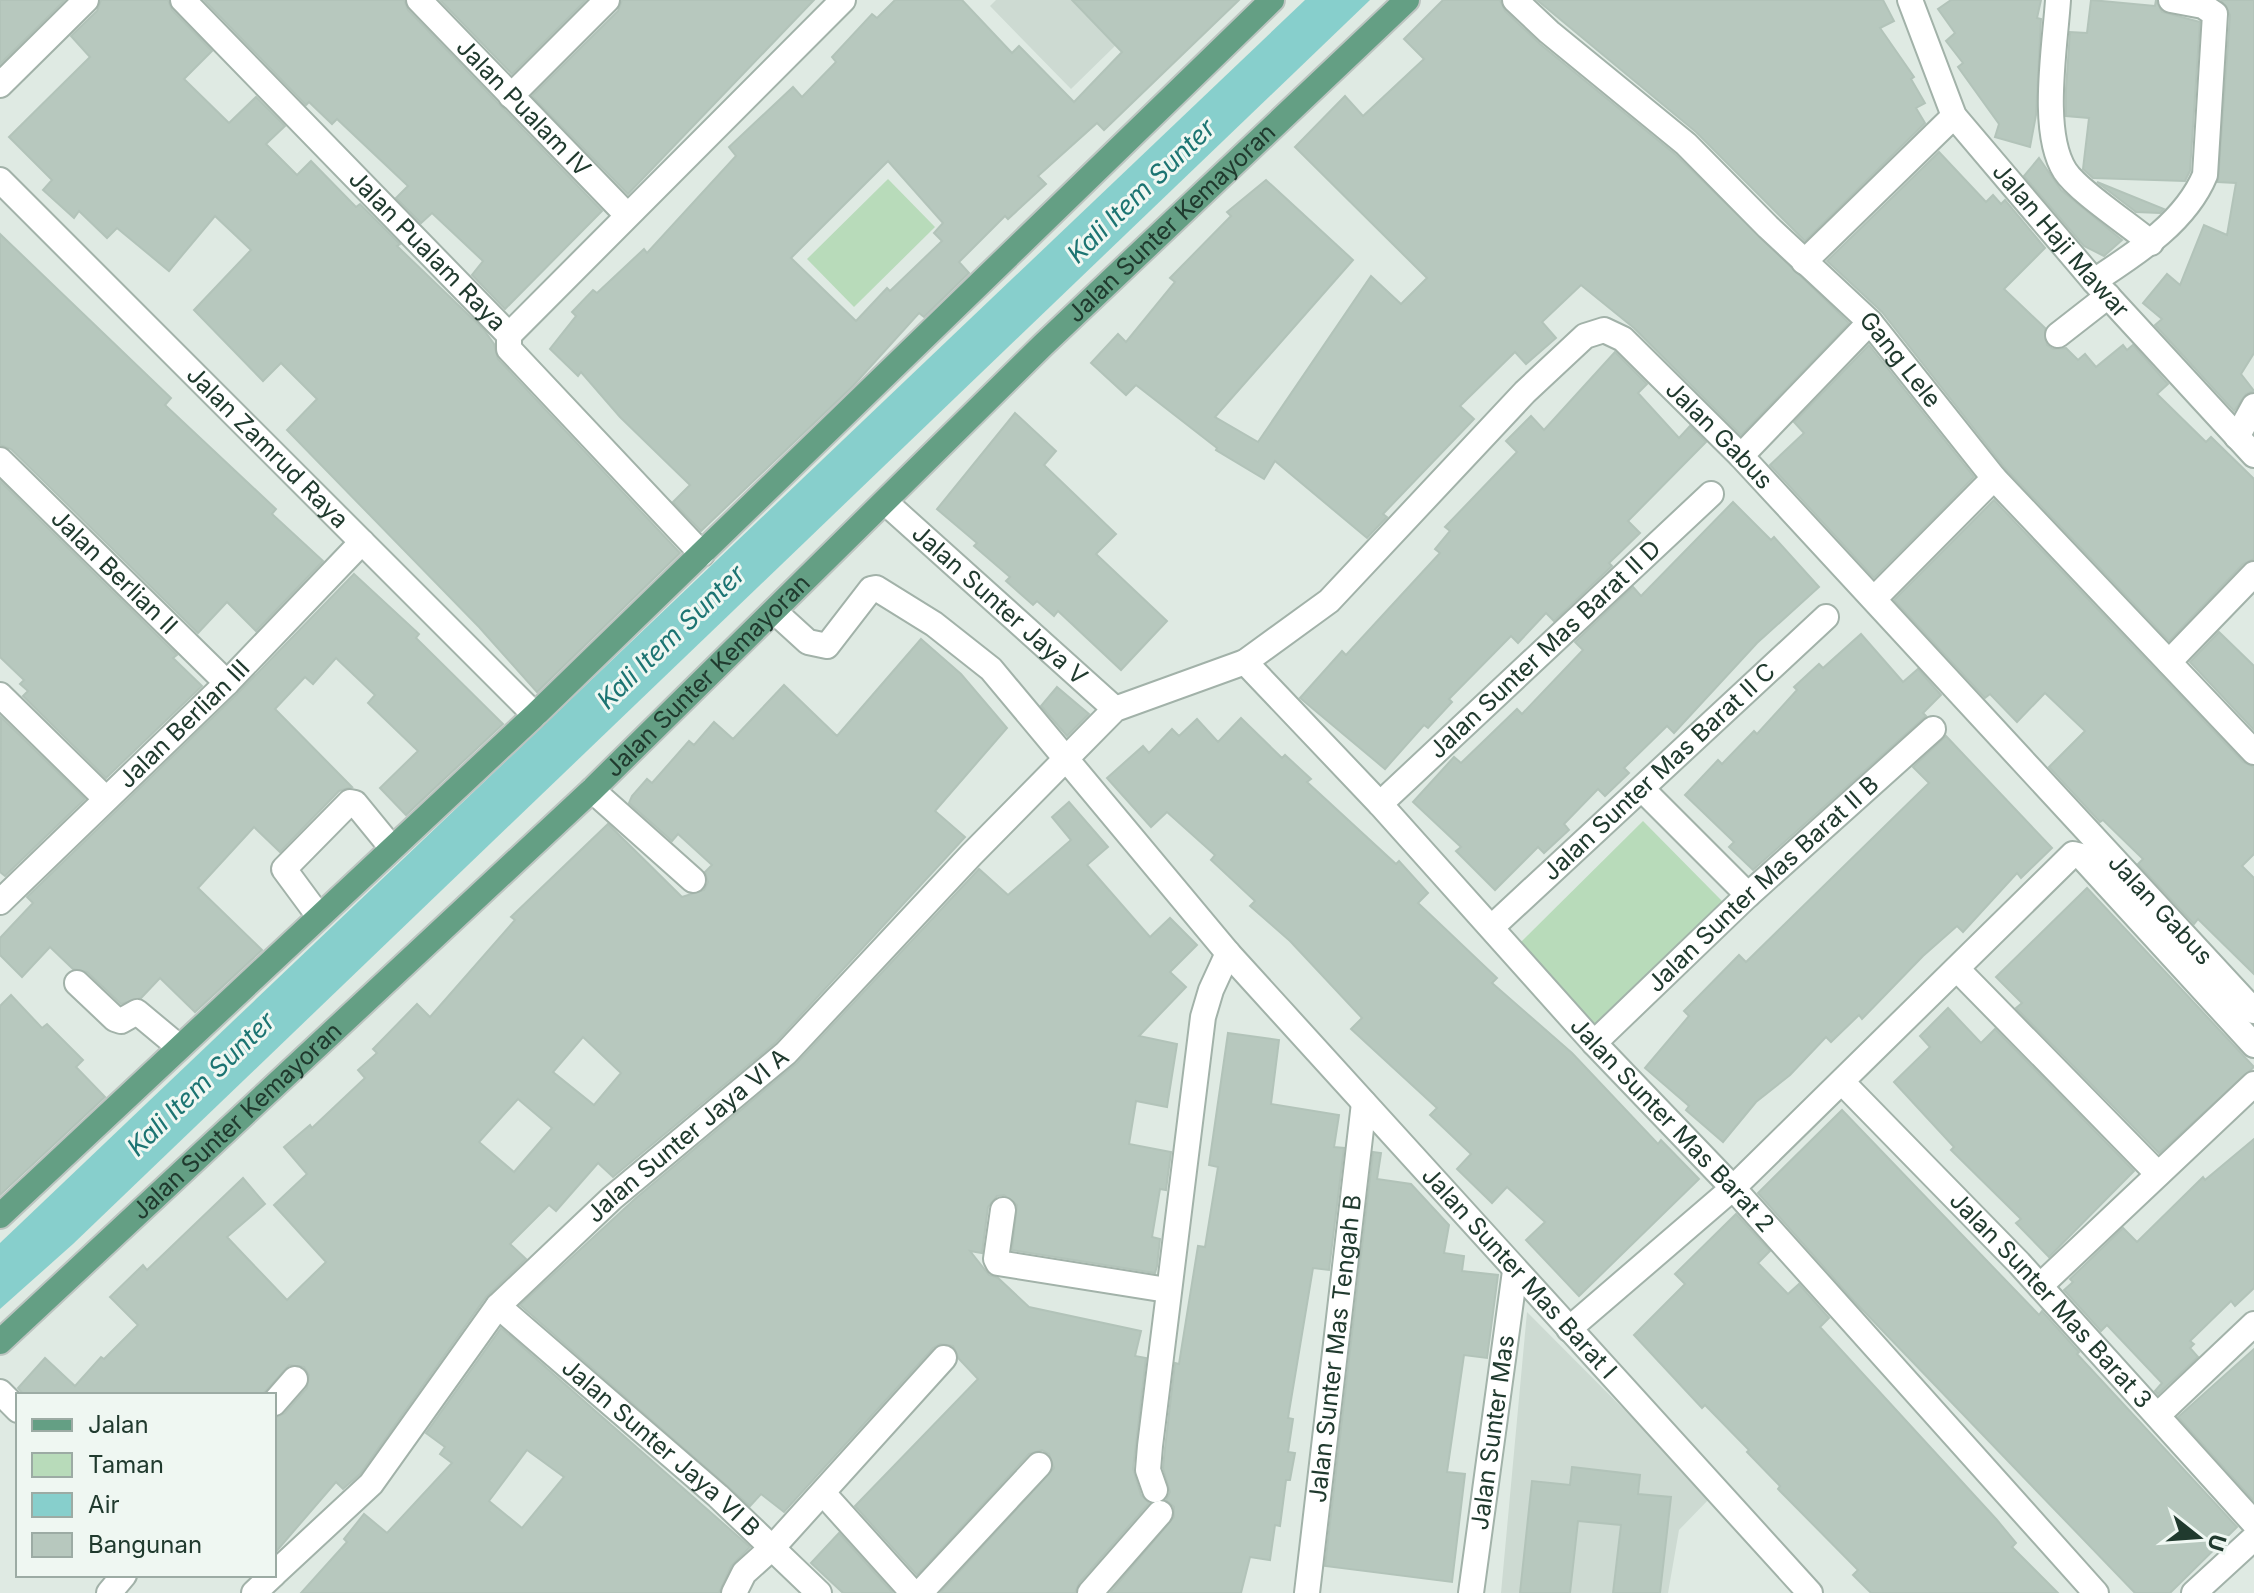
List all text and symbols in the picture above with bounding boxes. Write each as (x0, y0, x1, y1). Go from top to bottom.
street label: Jalan Pualam IV (450, 33, 597, 182)
water label: Kali Item Sunter (1060, 111, 1222, 269)
street label: Jalan Sunter Kemayoran (1061, 117, 1281, 328)
street label: Jalan Haji Mawar (1986, 157, 2135, 323)
street label: Jalan Pualam Raya (343, 164, 512, 337)
street label: Gang Lele (1853, 306, 1947, 413)
street label: Jalan Zamrud Raya (181, 360, 355, 534)
street label: Jalan Gabus (1660, 375, 1779, 495)
street label: Jalan Berlian II (45, 503, 184, 640)
street label: Jalan Sunter Jaya V (906, 518, 1093, 691)
street label: Jalan Sunter Mas Barat II D (1423, 534, 1666, 765)
water label: Kali Item Sunter (590, 557, 752, 715)
street label: Jalan Sunter Kemayoran (599, 568, 816, 783)
street label: Jalan Berlian III (112, 653, 255, 794)
street label: Jalan Sunter Mas Barat II C (1536, 657, 1781, 886)
street label: Jalan Sunter Mas Barat II B (1641, 770, 1885, 998)
street label: Jalan Gabus (2102, 848, 2219, 971)
water label: Kali Item Sunter (120, 1004, 282, 1162)
street label: Jalan Sunter Mas Barat 2 (1564, 1012, 1781, 1238)
street label: Jalan Sunter Kemayoran (126, 1016, 347, 1225)
street label: Jalan Sunter Jaya VI A (580, 1042, 794, 1229)
street label: Jalan Sunter Mas Barat I (1416, 1161, 1623, 1385)
street label: Jalan Sunter Mas Barat 3 (1944, 1186, 2158, 1414)
street label: Jalan Sunter Mas Tengah B (1303, 1193, 1367, 1504)
street label: Jalan Sunter Mas (1465, 1333, 1520, 1532)
street label: Jalan Sunter Jaya VI B (556, 1353, 766, 1543)
legend (16, 1393, 276, 1577)
text: Jalan (88, 1410, 149, 1439)
text: Taman (88, 1450, 164, 1479)
text: Air (88, 1490, 120, 1519)
north arrow (2158, 1497, 2238, 1577)
text: Bangunan (88, 1530, 202, 1559)
text: U (2202, 1531, 2232, 1554)

